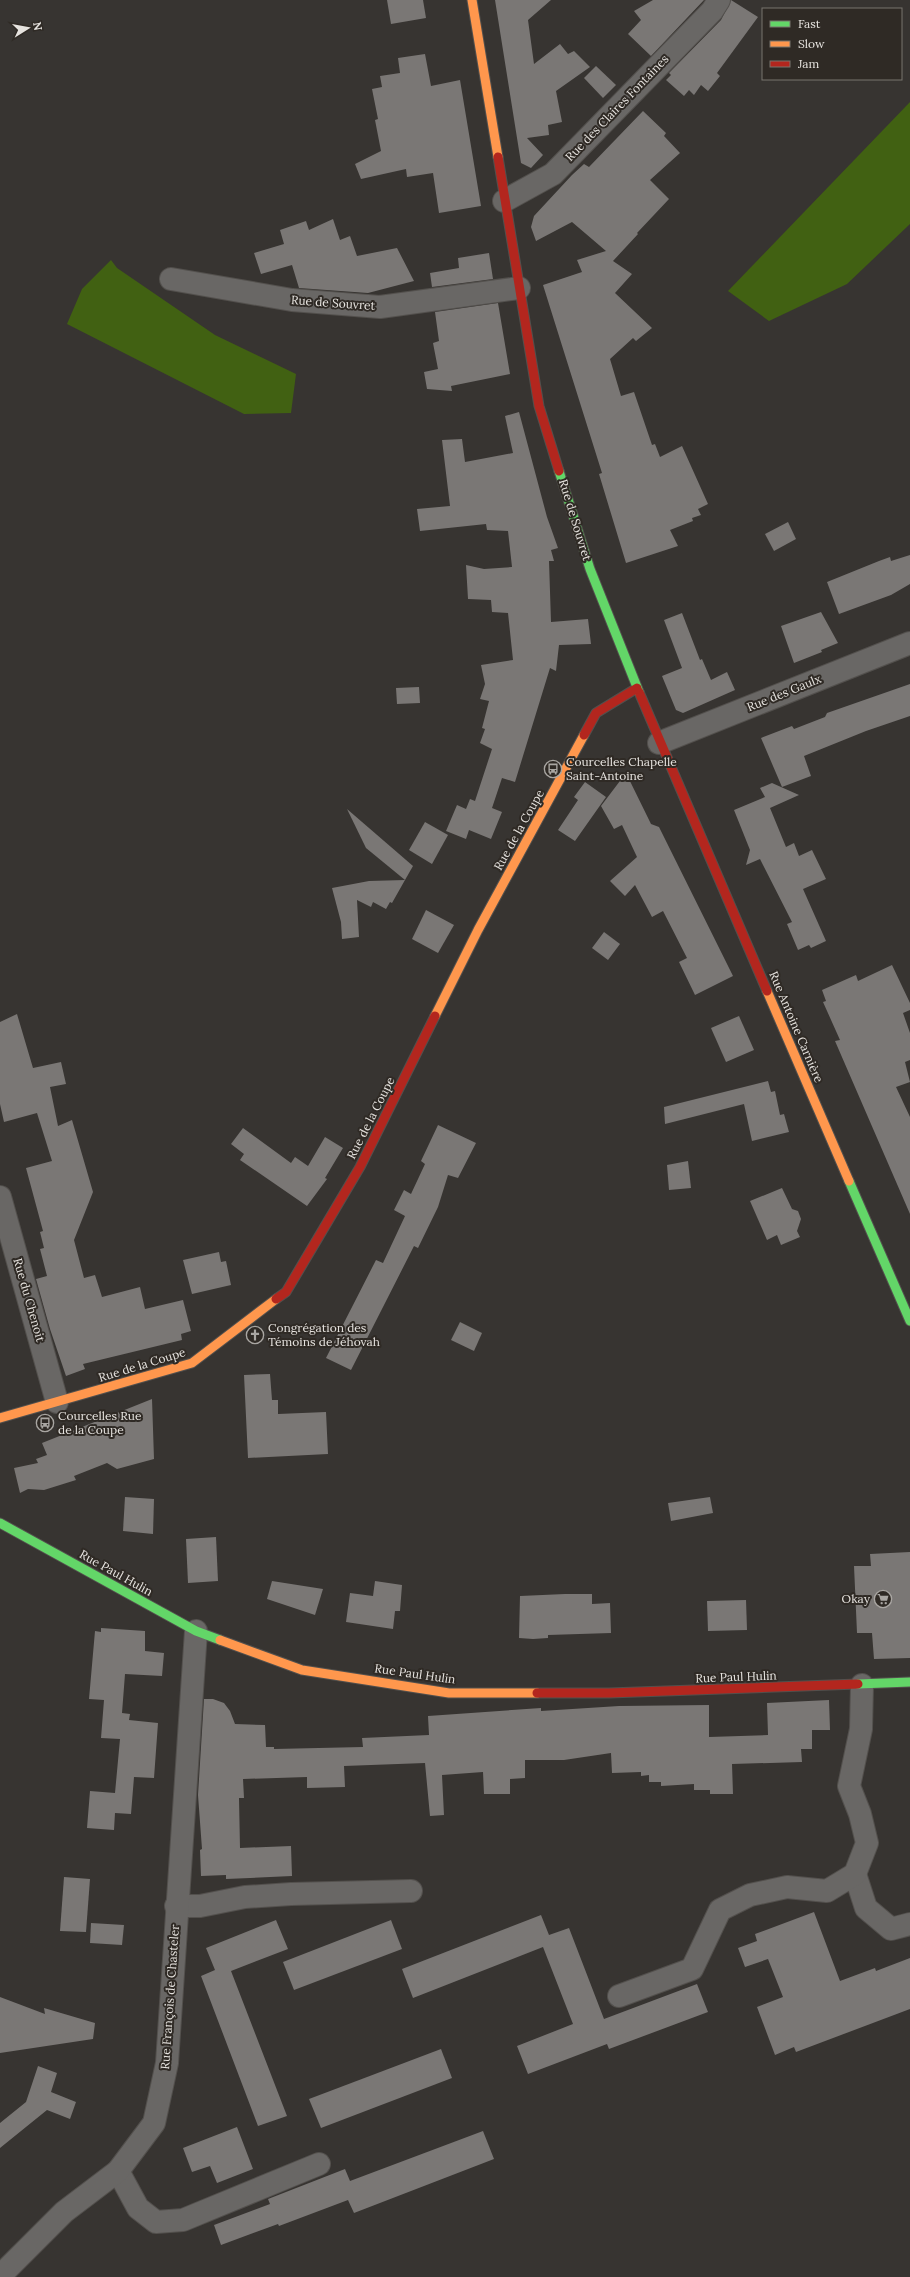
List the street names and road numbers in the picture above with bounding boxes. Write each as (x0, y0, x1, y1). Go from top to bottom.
street label: Rue des Claires Fontaines (562, 51, 672, 164)
street label: Rue de Souvret (290, 292, 376, 313)
street label: Rue de Souvret (556, 477, 595, 563)
street label: Rue des Gaulx (744, 671, 824, 714)
street label: Rue de la Coupe (490, 786, 547, 873)
street label: Rue Antoine Carnière (766, 969, 827, 1085)
street label: Rue de la Coupe (343, 1074, 398, 1161)
street label: Rue du Chenoit (10, 1256, 49, 1344)
street label: Rue de la Coupe (97, 1344, 188, 1385)
street label: Rue Paul Hulin (77, 1546, 156, 1599)
street label: Rue Paul Hulin (374, 1660, 456, 1687)
street label: Rue Paul Hulin (695, 1668, 777, 1685)
street label: Rue François de Chasteler (157, 1923, 182, 2070)

